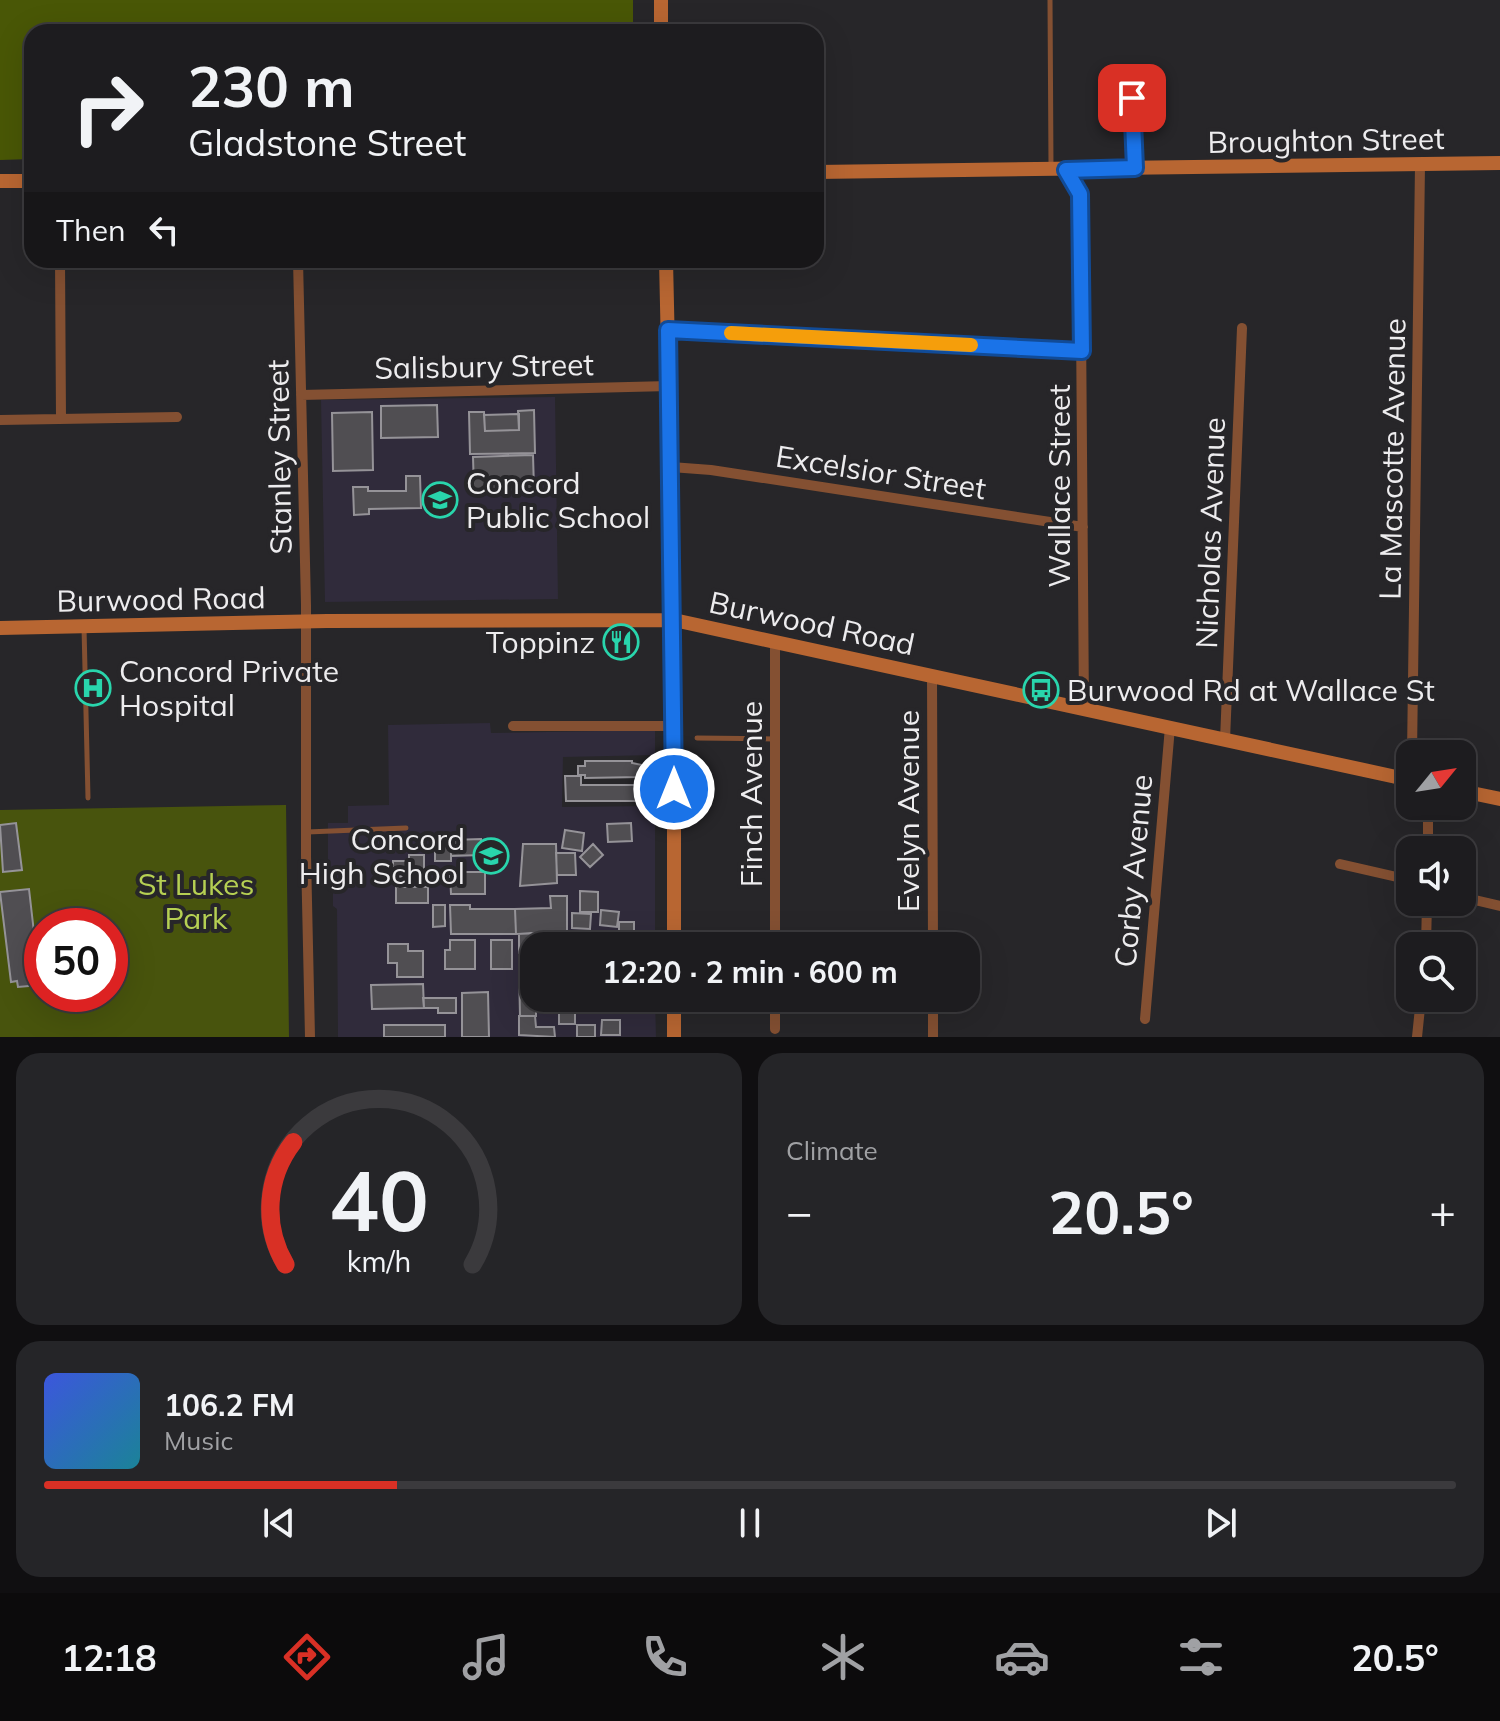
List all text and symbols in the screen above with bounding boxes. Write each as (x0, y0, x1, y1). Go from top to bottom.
text: 230 m (188, 51, 355, 121)
icon: right (56, 56, 160, 160)
pin (1098, 64, 1166, 132)
icon: arrive (1110, 76, 1154, 120)
street label: Broughton Street (1207, 119, 1445, 161)
text: Gladstone Street (188, 120, 466, 165)
icon: left (142, 208, 186, 252)
text: Then (56, 211, 126, 249)
street label: La Mascotte Avenue (1371, 318, 1413, 600)
street label: Salisbury Street (374, 345, 594, 387)
street label: Stanley Street (258, 359, 300, 555)
street label: Wallace Street (1040, 384, 1078, 588)
street label: Nicholas Avenue (1187, 417, 1233, 649)
street label: Excelsior Street (773, 437, 989, 507)
place label: Concord Public School (466, 464, 650, 536)
school or university icon: Concord Public School (421, 481, 459, 519)
street label: Burwood Road (56, 578, 266, 620)
street label: Burwood Road (706, 583, 918, 663)
place label: Toppinz (486, 623, 595, 661)
restaurant icon: Toppinz (602, 623, 640, 661)
place label: Concord Private Hospital (119, 652, 339, 724)
hospital icon: Concord Private Hospital (74, 669, 112, 707)
bus stop icon: Burwood Rd at Wallace St (1022, 671, 1060, 709)
place label: Burwood Rd at Wallace St (1067, 671, 1435, 709)
street label: Finch Avenue (732, 701, 770, 887)
street label: Evelyn Avenue (889, 710, 927, 912)
north arrow (1396, 740, 1476, 820)
map controls (1396, 740, 1476, 1012)
position arrow (632, 747, 716, 831)
street label: Corby Avenue (1106, 773, 1160, 969)
place label: Concord High School (299, 820, 465, 892)
button: sound (1396, 836, 1476, 916)
school or university icon: Concord High School (472, 837, 510, 875)
park label: St Lukes Park (138, 865, 254, 937)
speed limit sign: 50 (24, 908, 128, 1012)
button: search (1396, 932, 1476, 1012)
text: 12:20 · 2 min · 600 m (602, 953, 898, 991)
text: Climate (786, 1134, 878, 1167)
text: 40 (329, 1147, 429, 1252)
text: 20.5° (1048, 1174, 1194, 1249)
text: − (786, 1184, 812, 1239)
text: + (1430, 1184, 1456, 1239)
text: km/h (347, 1243, 411, 1279)
text: 106.2 FM (164, 1386, 295, 1424)
text: Music (164, 1424, 233, 1457)
icon: previous (257, 1501, 301, 1545)
icon: pause (728, 1501, 772, 1545)
icon: next (1199, 1501, 1243, 1545)
icon: directions (279, 1629, 335, 1685)
icon: music (458, 1629, 514, 1685)
icon: phone (637, 1629, 693, 1685)
icon: climate (815, 1629, 871, 1685)
icon: car (994, 1629, 1050, 1685)
icon: filters (1173, 1629, 1229, 1685)
text: 12:18 (61, 1635, 157, 1680)
text: 20.5° (1351, 1635, 1439, 1680)

